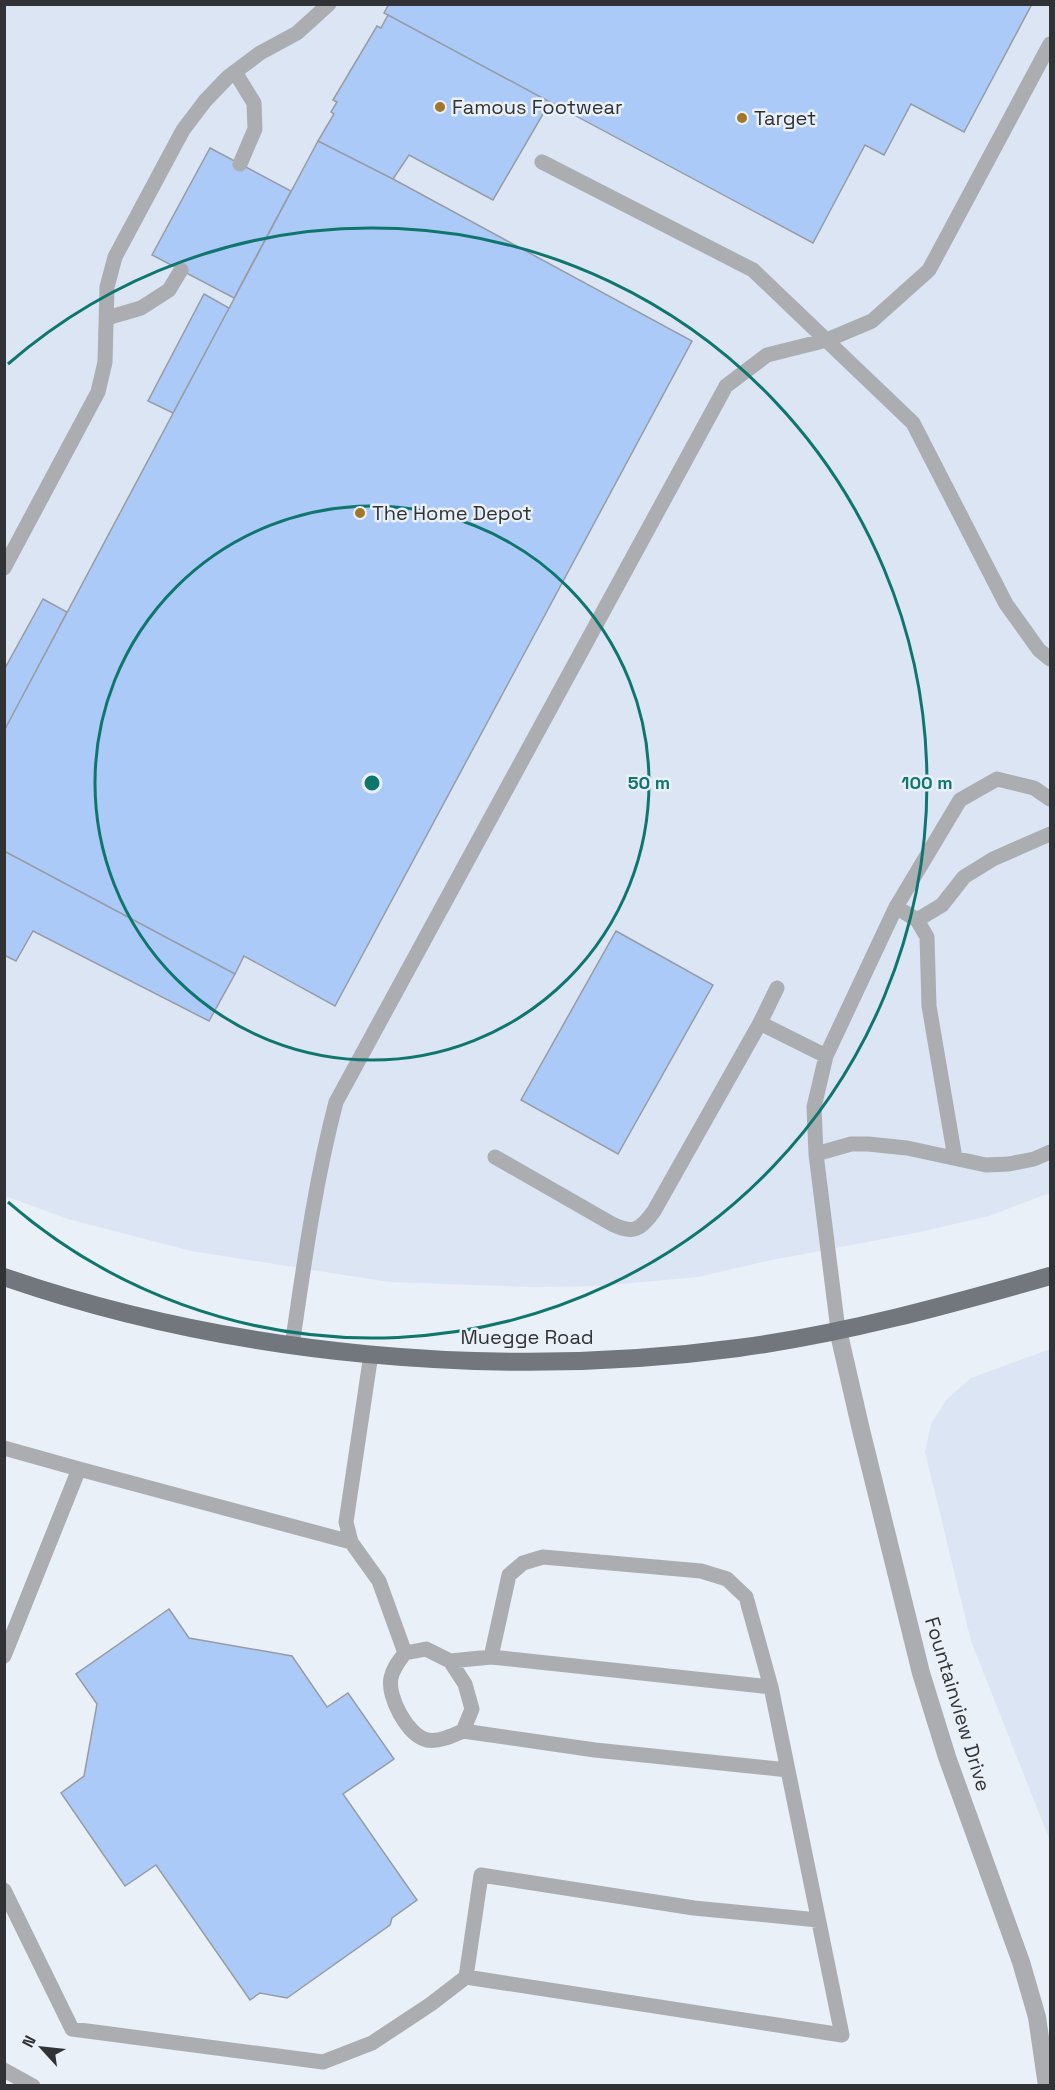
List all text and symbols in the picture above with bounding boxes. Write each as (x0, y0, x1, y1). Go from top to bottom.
place label: Famous Footwear (452, 94, 623, 120)
marker: Famous Footwear (433, 100, 447, 114)
place label: Target (754, 105, 816, 131)
marker: Target (735, 111, 749, 125)
place label: The Home Depot (372, 500, 532, 526)
marker: The Home Depot (353, 506, 367, 520)
text: 50 m (628, 771, 670, 794)
text: 100 m (901, 771, 953, 794)
centre of rings (362, 773, 382, 793)
street label: Muegge Road (460, 1324, 594, 1350)
street label: Fountainview Drive (919, 1614, 997, 1794)
north arrow (12, 2018, 72, 2078)
text: N (17, 2032, 41, 2051)

